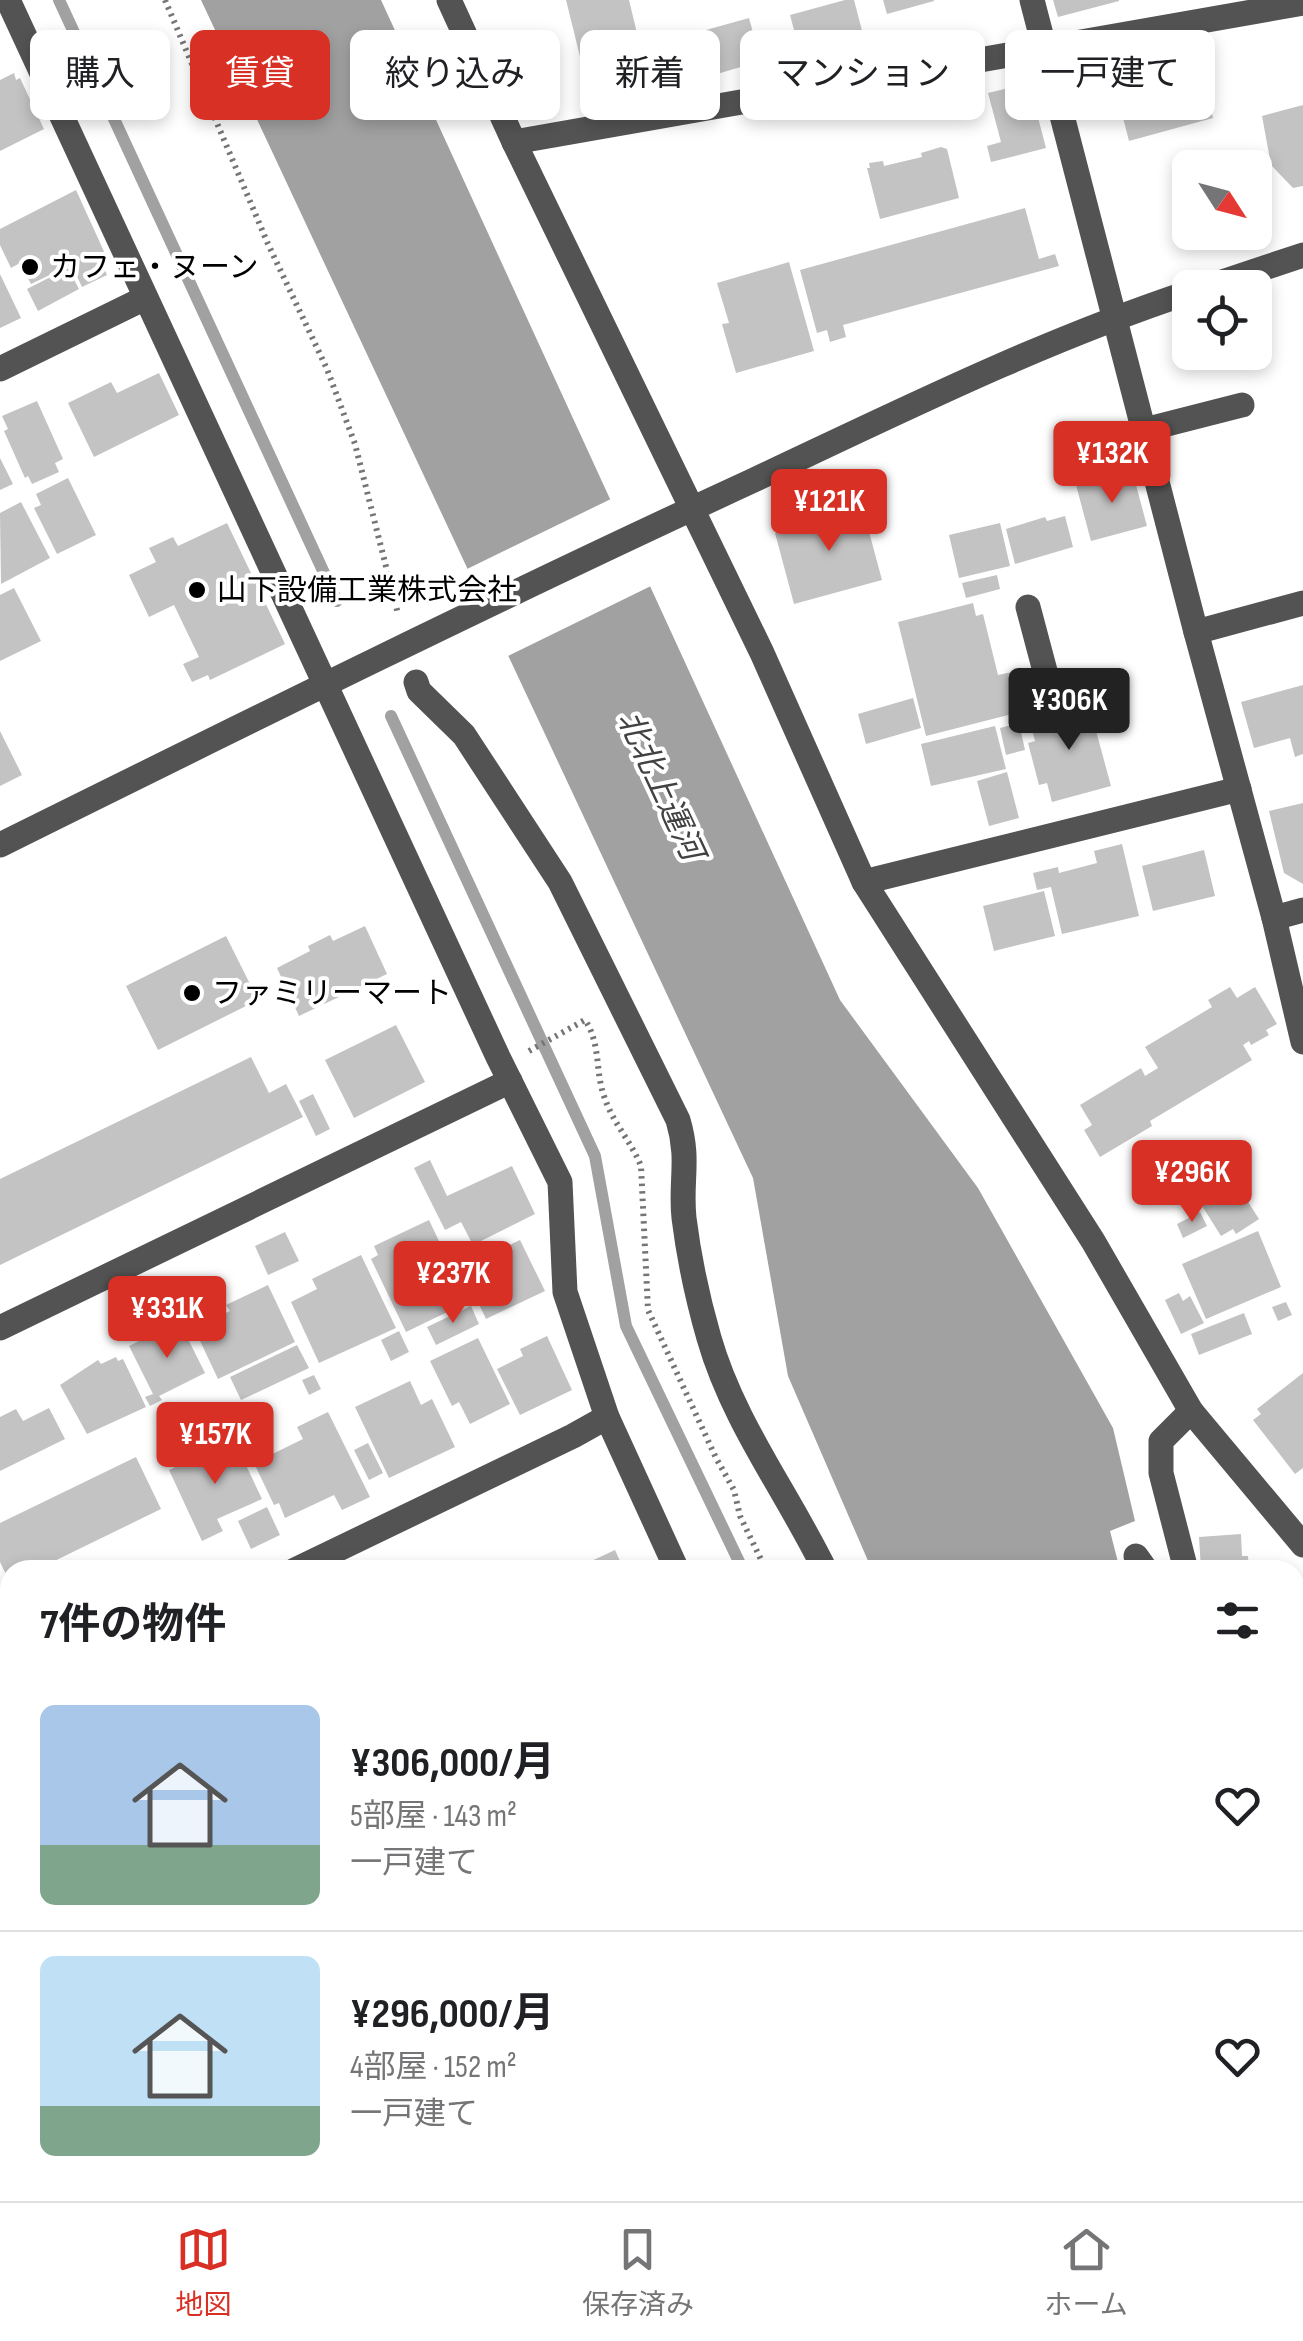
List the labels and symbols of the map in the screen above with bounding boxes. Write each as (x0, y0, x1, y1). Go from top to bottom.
north arrow (1172, 150, 1272, 250)
place label: カフェ・ヌーン (50, 250, 259, 286)
marker: カフェ・ヌーン (19, 256, 41, 278)
pin: ¥132K (1042, 421, 1182, 506)
pin: ¥121K (759, 469, 899, 554)
place label: 山下設備工業株式会社 (217, 573, 517, 609)
marker: 山下設備工業株式会社 (186, 579, 208, 601)
pin: ¥306K (999, 668, 1139, 753)
water label: 北北上運河 (608, 705, 714, 872)
place label: ファミリーマート (212, 976, 452, 1012)
marker: ファミリーマート (181, 982, 203, 1004)
pin: ¥296K (1122, 1140, 1262, 1225)
pin: ¥237K (383, 1241, 523, 1326)
pin: ¥331K (97, 1276, 237, 1361)
pin: ¥157K (145, 1402, 285, 1487)

